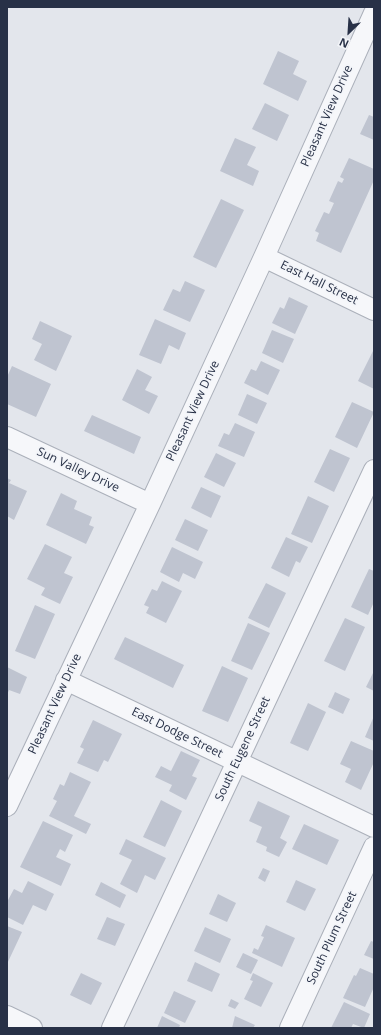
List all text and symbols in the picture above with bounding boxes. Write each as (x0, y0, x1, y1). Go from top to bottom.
north arrow (329, 12, 369, 52)
text: N (336, 35, 351, 52)
street label: Pleasant View Drive (298, 63, 356, 169)
street label: East Hall Street (278, 258, 360, 308)
street label: Pleasant View Drive (163, 358, 223, 464)
street label: Sun Valley Drive (34, 445, 122, 495)
street label: Pleasant View Drive (25, 651, 85, 757)
street label: South Eugene Street (212, 694, 274, 804)
street label: East Dodge Street (129, 705, 225, 761)
street label: South Plum Street (304, 889, 360, 987)

